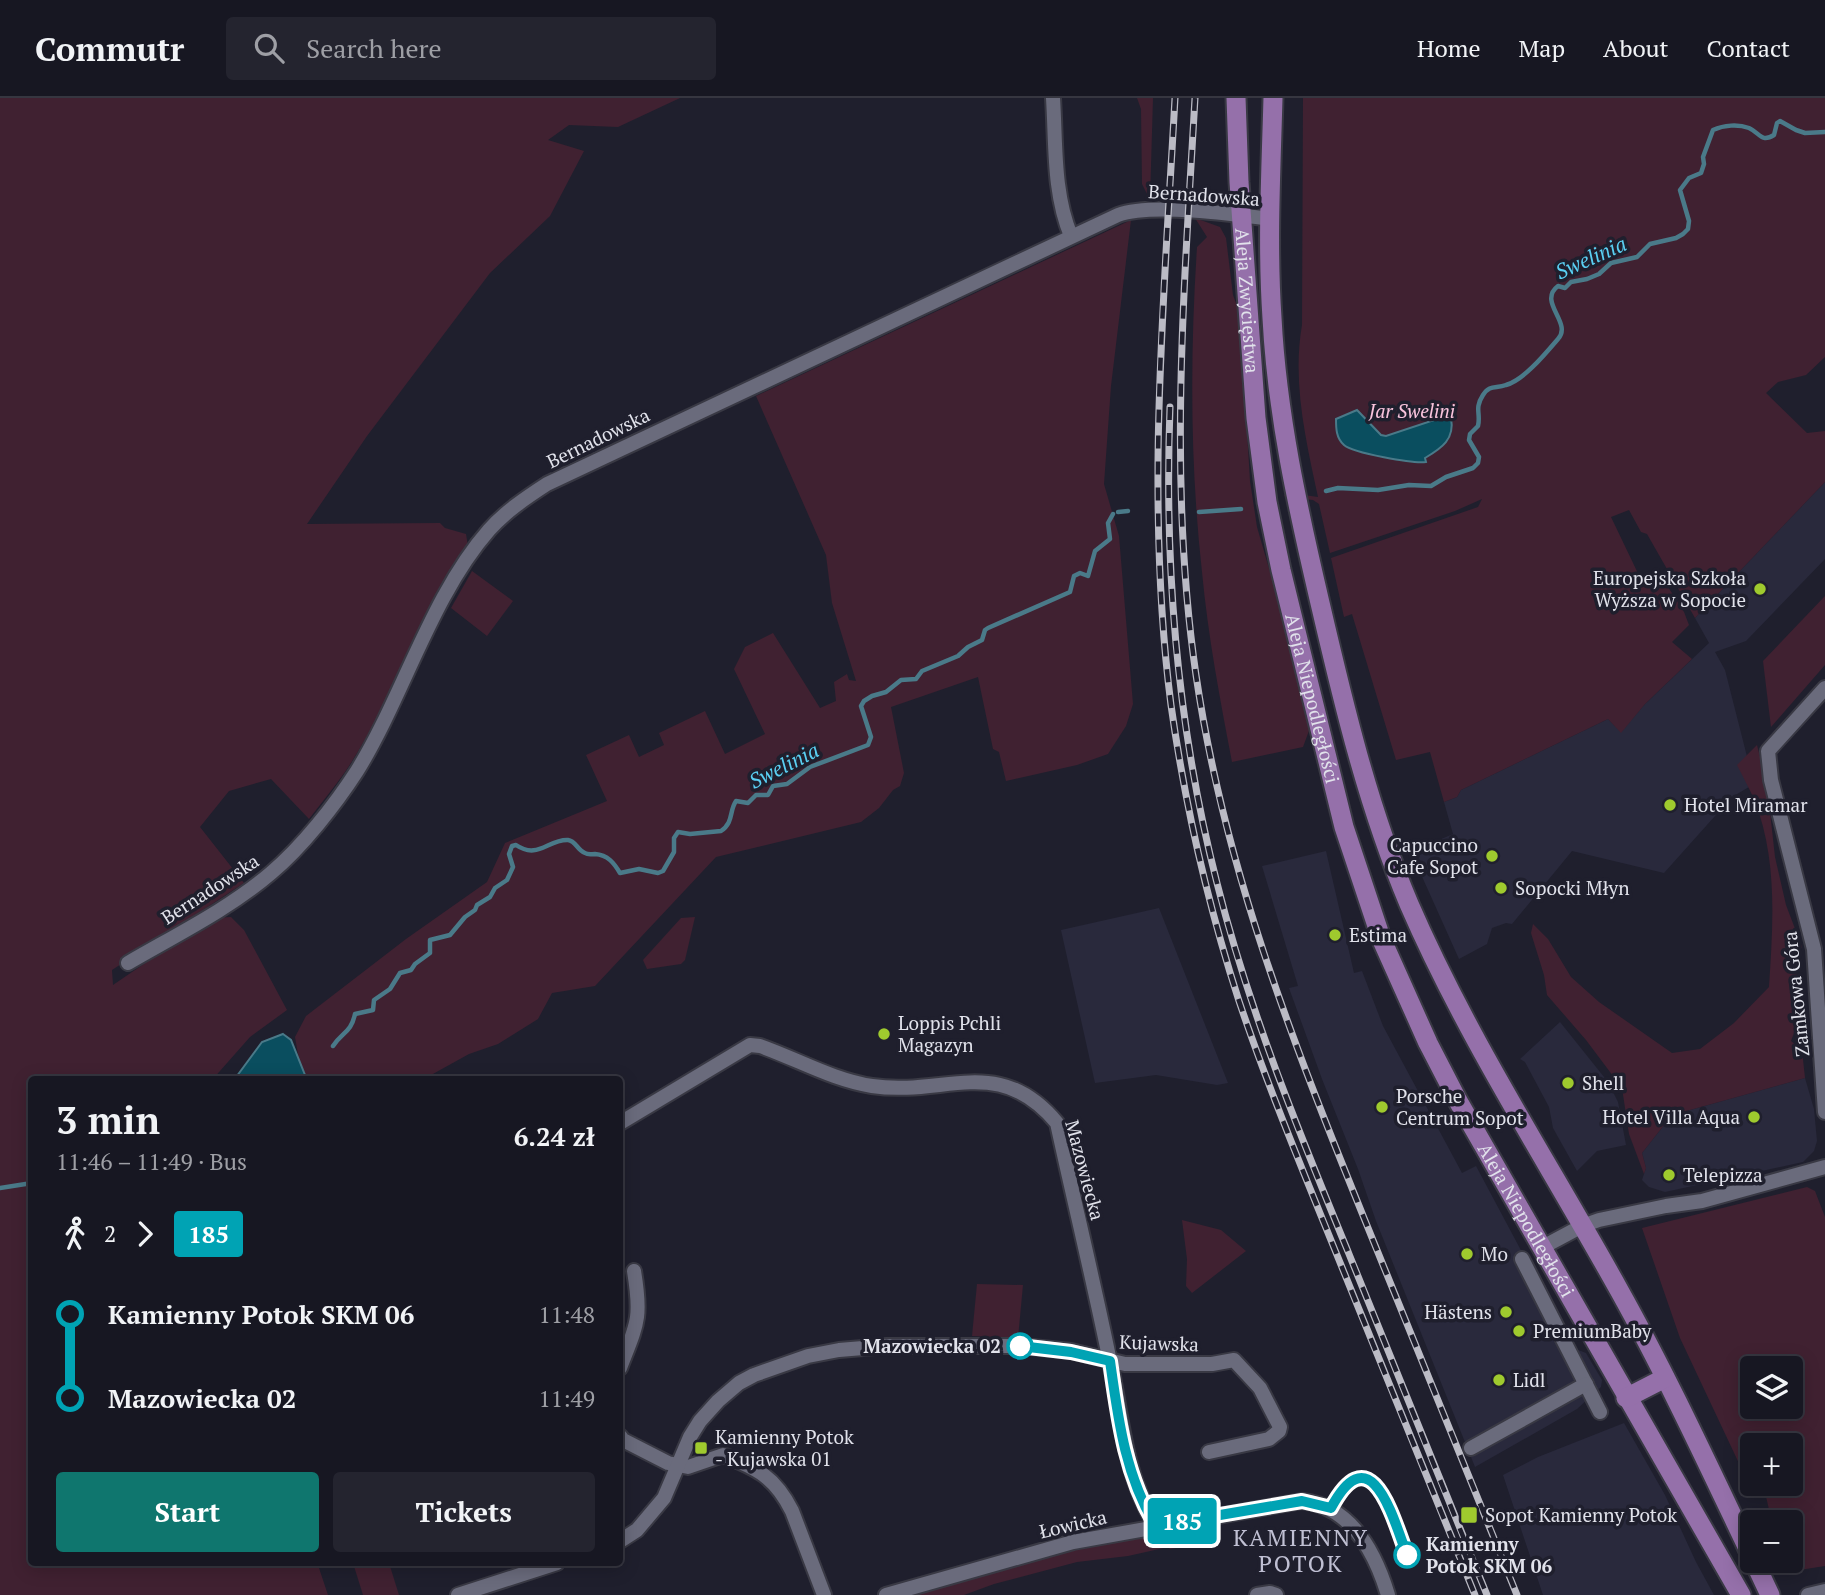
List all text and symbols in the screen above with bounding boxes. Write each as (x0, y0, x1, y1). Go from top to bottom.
search box (226, 17, 716, 80)
text: Commutr (35, 27, 184, 70)
icon: search (250, 29, 288, 67)
text: Search here (306, 31, 442, 65)
text: Home (1417, 32, 1481, 64)
text: Map (1519, 32, 1565, 64)
text: About (1603, 32, 1669, 64)
text: Contact (1707, 32, 1790, 64)
street label: Bernadowska (1147, 178, 1261, 211)
street label: Aleja Zwycięstwa (1230, 227, 1266, 375)
water label: Swelinia (1551, 229, 1631, 285)
park label: Jar Swelini (1368, 398, 1456, 423)
street label: Bernadowska (542, 402, 654, 473)
place label: Europejska Szkoła Wyższa w Sopocie (1593, 565, 1746, 612)
marker: Europejska Szkoła Wyższa w Sopocie (1752, 581, 1768, 597)
street label: Aleja Niepodległości (1280, 611, 1346, 786)
water label: Swelinia (744, 736, 823, 795)
place label: Hotel Miramar (1684, 792, 1808, 817)
marker: Hotel Miramar (1662, 797, 1678, 813)
place label: Capuccino Cafe Sopot (1387, 832, 1478, 879)
street label: Bernadowska (156, 847, 264, 929)
marker: Capuccino Cafe Sopot (1484, 848, 1500, 864)
place label: Sopocki Młyn (1515, 875, 1629, 900)
marker: Sopocki Młyn (1493, 880, 1509, 896)
place label: Estima (1349, 922, 1407, 947)
marker: Estima (1327, 927, 1343, 943)
street label: Zamkowa Góra (1776, 930, 1815, 1058)
place label: Loppis Pchli Magazyn (898, 1010, 1001, 1057)
marker: Loppis Pchli Magazyn (876, 1026, 892, 1042)
place label: Shell (1582, 1070, 1624, 1095)
marker: Shell (1560, 1075, 1576, 1091)
place label: Porsche Centrum Sopot (1396, 1083, 1524, 1130)
text: 3 min (56, 1095, 160, 1145)
marker: Porsche Centrum Sopot (1374, 1099, 1390, 1115)
place label: Hotel Villa Aqua (1602, 1104, 1740, 1129)
marker: Hotel Villa Aqua (1746, 1109, 1762, 1125)
street label: Mazowiecka (1060, 1117, 1111, 1223)
text: 6.24 zł (514, 1119, 595, 1153)
street label: Aleja Niepodległości (1473, 1138, 1581, 1301)
text: 11:46 – 11:49 · Bus (56, 1146, 247, 1177)
place label: Telepizza (1683, 1162, 1763, 1187)
marker: Telepizza (1661, 1167, 1677, 1183)
icon: walk (56, 1215, 94, 1253)
icon: forward (126, 1215, 164, 1253)
text: 2 (104, 1218, 116, 1249)
text: 185 (188, 1218, 229, 1250)
place label: Mo (1481, 1241, 1508, 1266)
marker: Mo (1459, 1246, 1475, 1262)
text: Kamienny Potok SKM 06 (108, 1297, 415, 1331)
text: 11:48 (538, 1299, 595, 1330)
place label: Hästens (1424, 1299, 1492, 1324)
marker: Hästens (1498, 1304, 1514, 1320)
place label: PremiumBaby (1533, 1318, 1652, 1343)
marker: PremiumBaby (1511, 1323, 1527, 1339)
street label: Kujawska (1119, 1329, 1200, 1356)
place label: Mazowiecka 02 (863, 1333, 1001, 1358)
marker: Mazowiecka 02 (1007, 1333, 1033, 1359)
map controls (1740, 1356, 1803, 1573)
button: layers (1740, 1356, 1803, 1419)
place label: Lidl (1513, 1367, 1545, 1392)
marker: Lidl (1491, 1372, 1507, 1388)
text: Mazowiecka 02 (108, 1381, 296, 1415)
text: 11:49 (538, 1383, 595, 1414)
place label: Kamienny Potok - Kujawska 01 (715, 1424, 854, 1471)
button: + (1740, 1433, 1803, 1496)
marker: Kamienny Potok - Kujawska 01 (693, 1440, 709, 1456)
button: Start (56, 1472, 319, 1552)
button: Tickets (333, 1472, 595, 1552)
line badge: 185 (1142, 1498, 1222, 1544)
place label: Sopot Kamienny Potok (1485, 1502, 1677, 1527)
street label: Łowicka (1037, 1504, 1109, 1543)
text: 185 (1162, 1505, 1202, 1537)
marker: Sopot Kamienny Potok (1459, 1505, 1479, 1525)
button: − (1740, 1510, 1803, 1573)
district label: KAMIENNY POTOK (1233, 1522, 1369, 1579)
place label: Kamienny Potok SKM 06 (1426, 1531, 1552, 1578)
marker: Kamienny Potok SKM 06 (1394, 1542, 1420, 1568)

